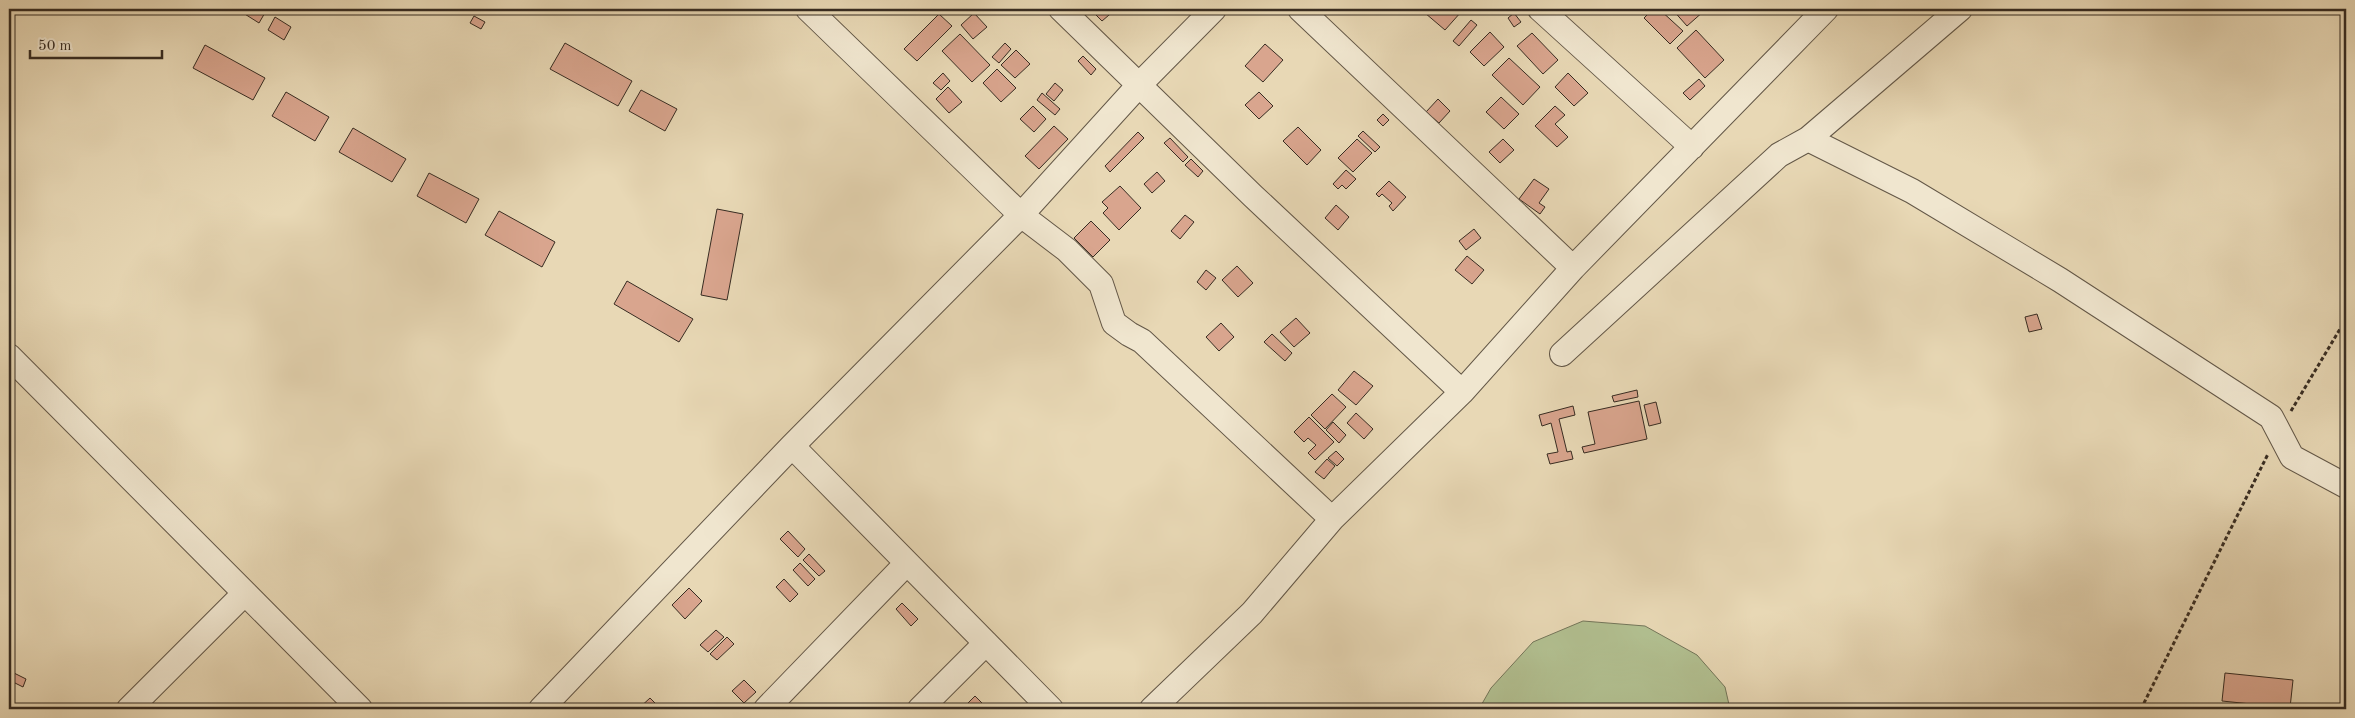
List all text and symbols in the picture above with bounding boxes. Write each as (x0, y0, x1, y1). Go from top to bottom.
scale bar (30, 28, 162, 60)
text: 50 m (38, 39, 72, 54)

